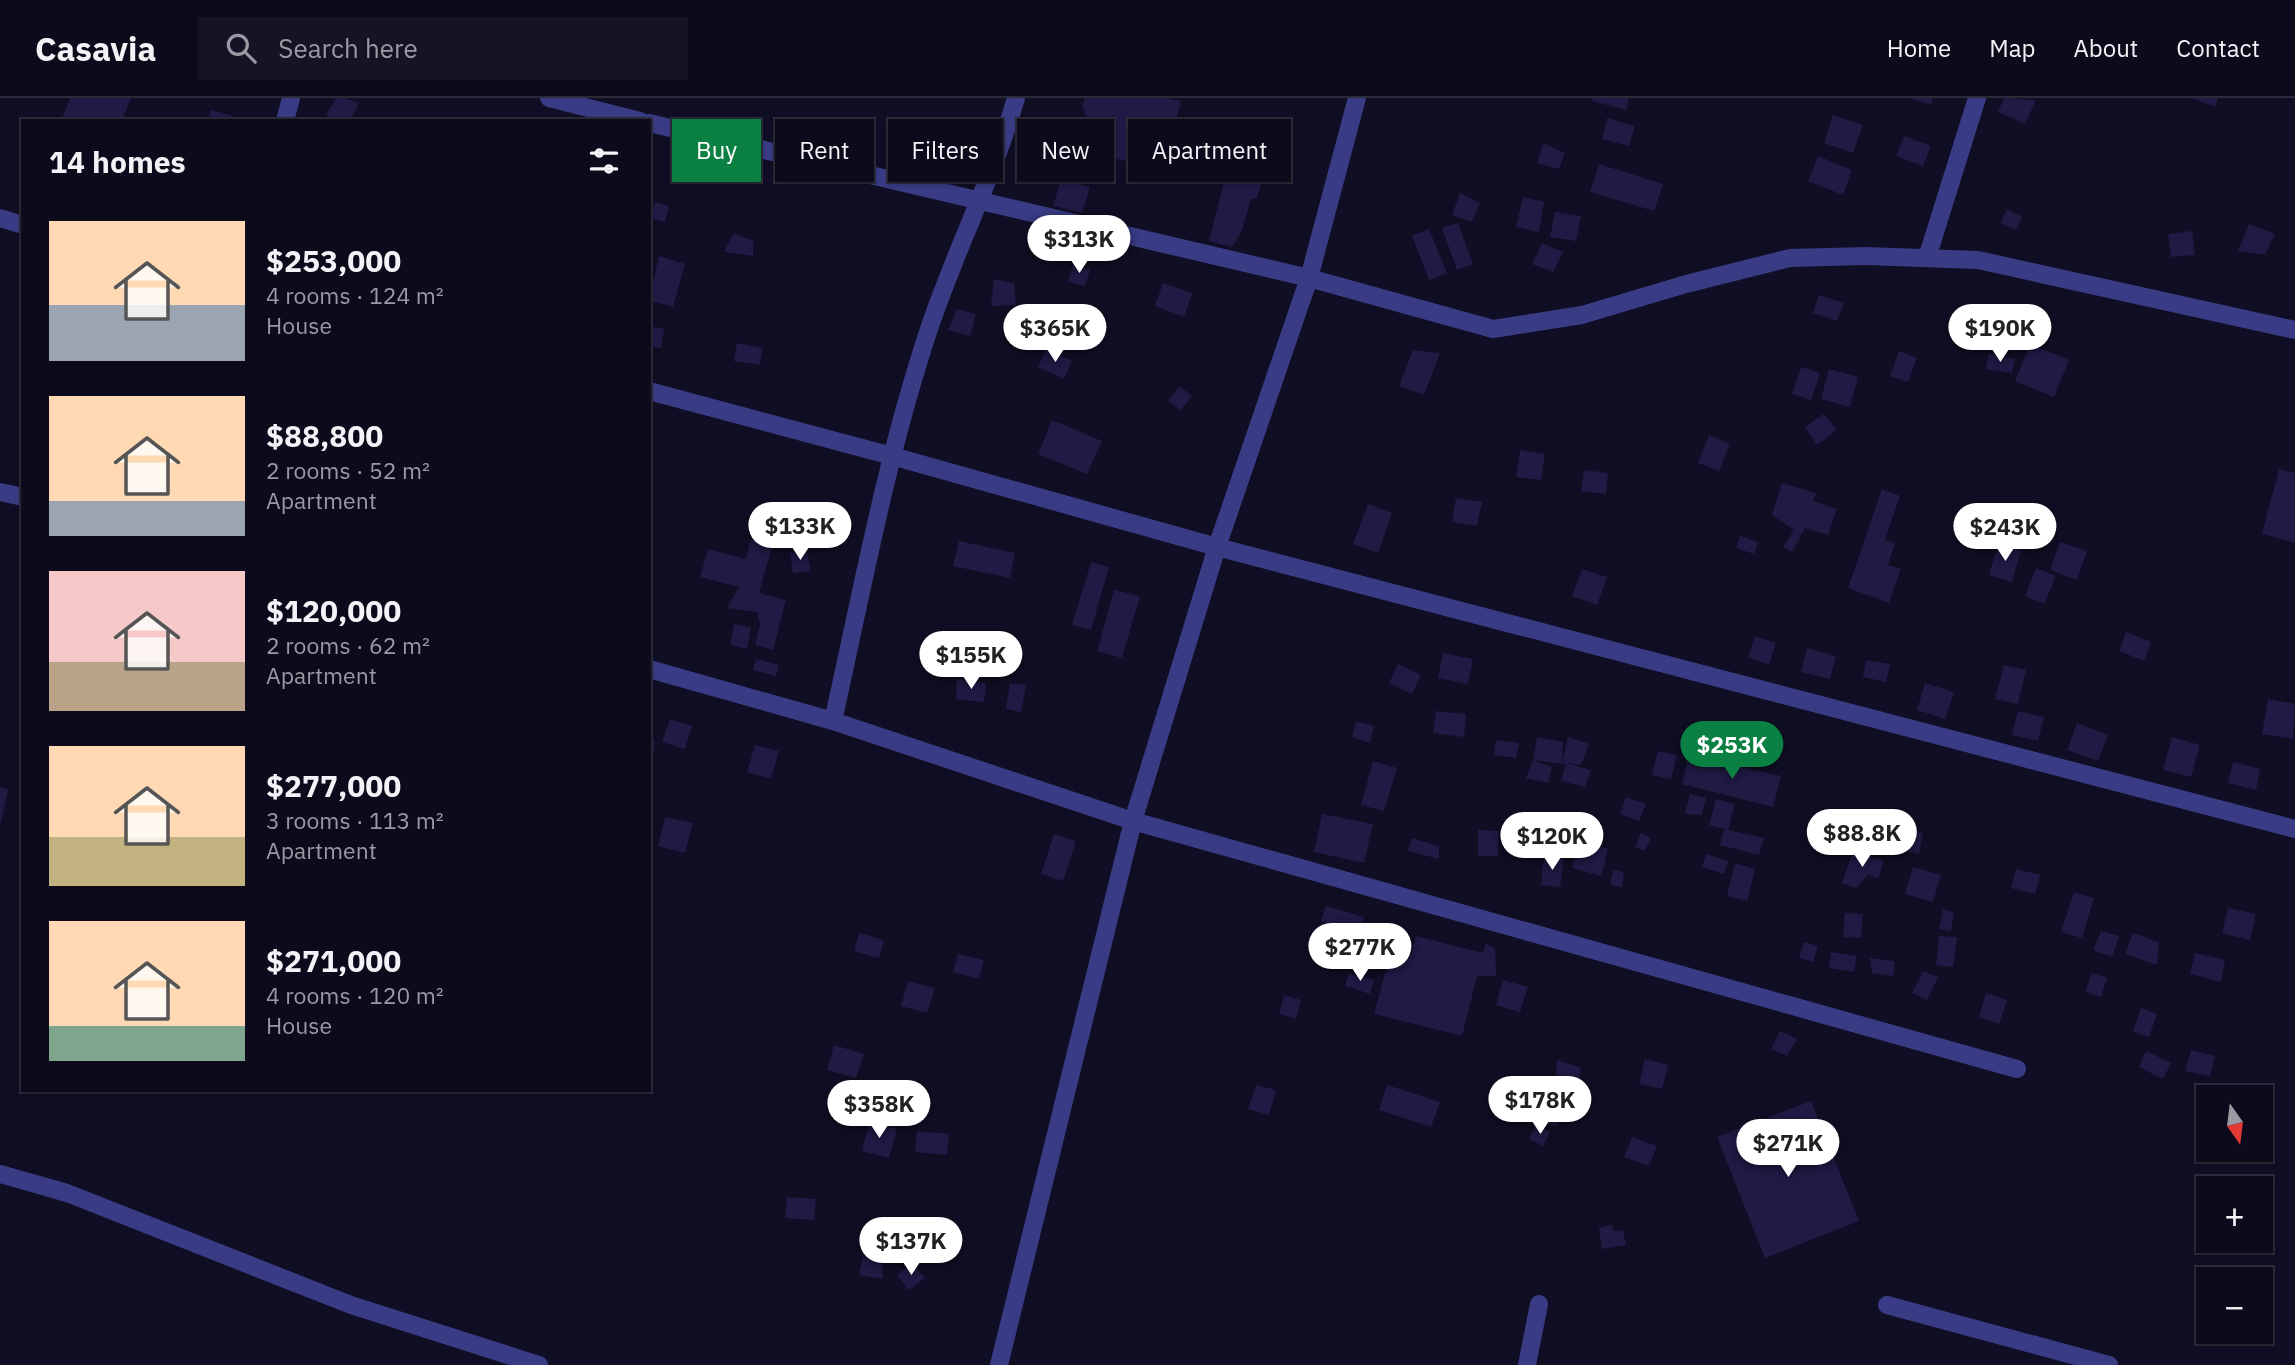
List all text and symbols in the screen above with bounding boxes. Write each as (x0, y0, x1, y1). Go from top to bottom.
search box (198, 17, 688, 80)
text: Casavia (35, 27, 156, 70)
icon: search (222, 29, 260, 67)
text: Search here (278, 31, 418, 65)
text: Home (1887, 32, 1951, 64)
text: Map (1989, 32, 2035, 64)
text: About (2073, 32, 2138, 64)
text: Contact (2176, 32, 2260, 64)
chip: Buy (672, 119, 761, 182)
chip: Rent (775, 119, 874, 182)
chip: Filters (888, 119, 1003, 182)
chip: New (1017, 119, 1114, 182)
chip: Apartment (1128, 119, 1291, 182)
text: 14 homes (49, 142, 186, 181)
icon: filters (585, 142, 623, 180)
pin: $313K (1030, 216, 1128, 275)
text: $313K (1043, 223, 1115, 253)
text: $253,000 (266, 241, 401, 280)
icon: home (105, 249, 189, 333)
text: 4 rooms · 124 m² (266, 280, 444, 310)
pin: $365K (1006, 304, 1104, 364)
pin: $190K (1951, 304, 2049, 364)
text: House (266, 310, 332, 340)
text: $365K (1019, 312, 1091, 342)
text: $190K (1964, 312, 2036, 342)
text: $88,800 (266, 416, 383, 455)
icon: home (105, 424, 189, 508)
text: 2 rooms · 52 m² (266, 455, 430, 485)
text: Apartment (266, 485, 377, 515)
pin: $133K (751, 503, 849, 562)
pin: $243K (1956, 504, 2054, 563)
text: $133K (764, 510, 836, 540)
text: $243K (1969, 511, 2041, 541)
text: $120,000 (266, 591, 401, 630)
icon: home (105, 599, 189, 683)
text: 2 rooms · 62 m² (266, 630, 430, 660)
pin: $155K (922, 632, 1020, 691)
text: $155K (935, 639, 1007, 669)
text: Apartment (266, 660, 377, 690)
pin: $253K (1683, 722, 1781, 781)
text: $253K (1696, 729, 1768, 759)
text: $277,000 (266, 766, 401, 805)
icon: home (105, 774, 189, 858)
text: 3 rooms · 113 m² (266, 805, 444, 835)
pin: $88.8K (1805, 810, 1919, 869)
pin: $120K (1503, 812, 1601, 872)
text: $88.8K (1823, 817, 1901, 847)
text: $120K (1516, 820, 1588, 850)
text: Apartment (266, 835, 377, 865)
pin: $277K (1311, 924, 1409, 983)
text: $277K (1324, 931, 1396, 961)
text: $271,000 (266, 941, 401, 980)
icon: home (105, 949, 189, 1033)
text: 4 rooms · 120 m² (266, 980, 444, 1010)
text: House (266, 1010, 332, 1040)
pin: $178K (1491, 1076, 1589, 1136)
pin: $358K (830, 1080, 928, 1140)
text: $178K (1504, 1084, 1576, 1114)
north arrow (2196, 1085, 2273, 1162)
map controls (2196, 1085, 2273, 1344)
text: $358K (843, 1088, 915, 1118)
pin: $271K (1739, 1119, 1837, 1179)
text: $271K (1752, 1127, 1824, 1157)
button: + (2196, 1176, 2273, 1253)
pin: $137K (862, 1218, 960, 1277)
text: $137K (875, 1225, 947, 1255)
button: − (2196, 1267, 2273, 1344)

